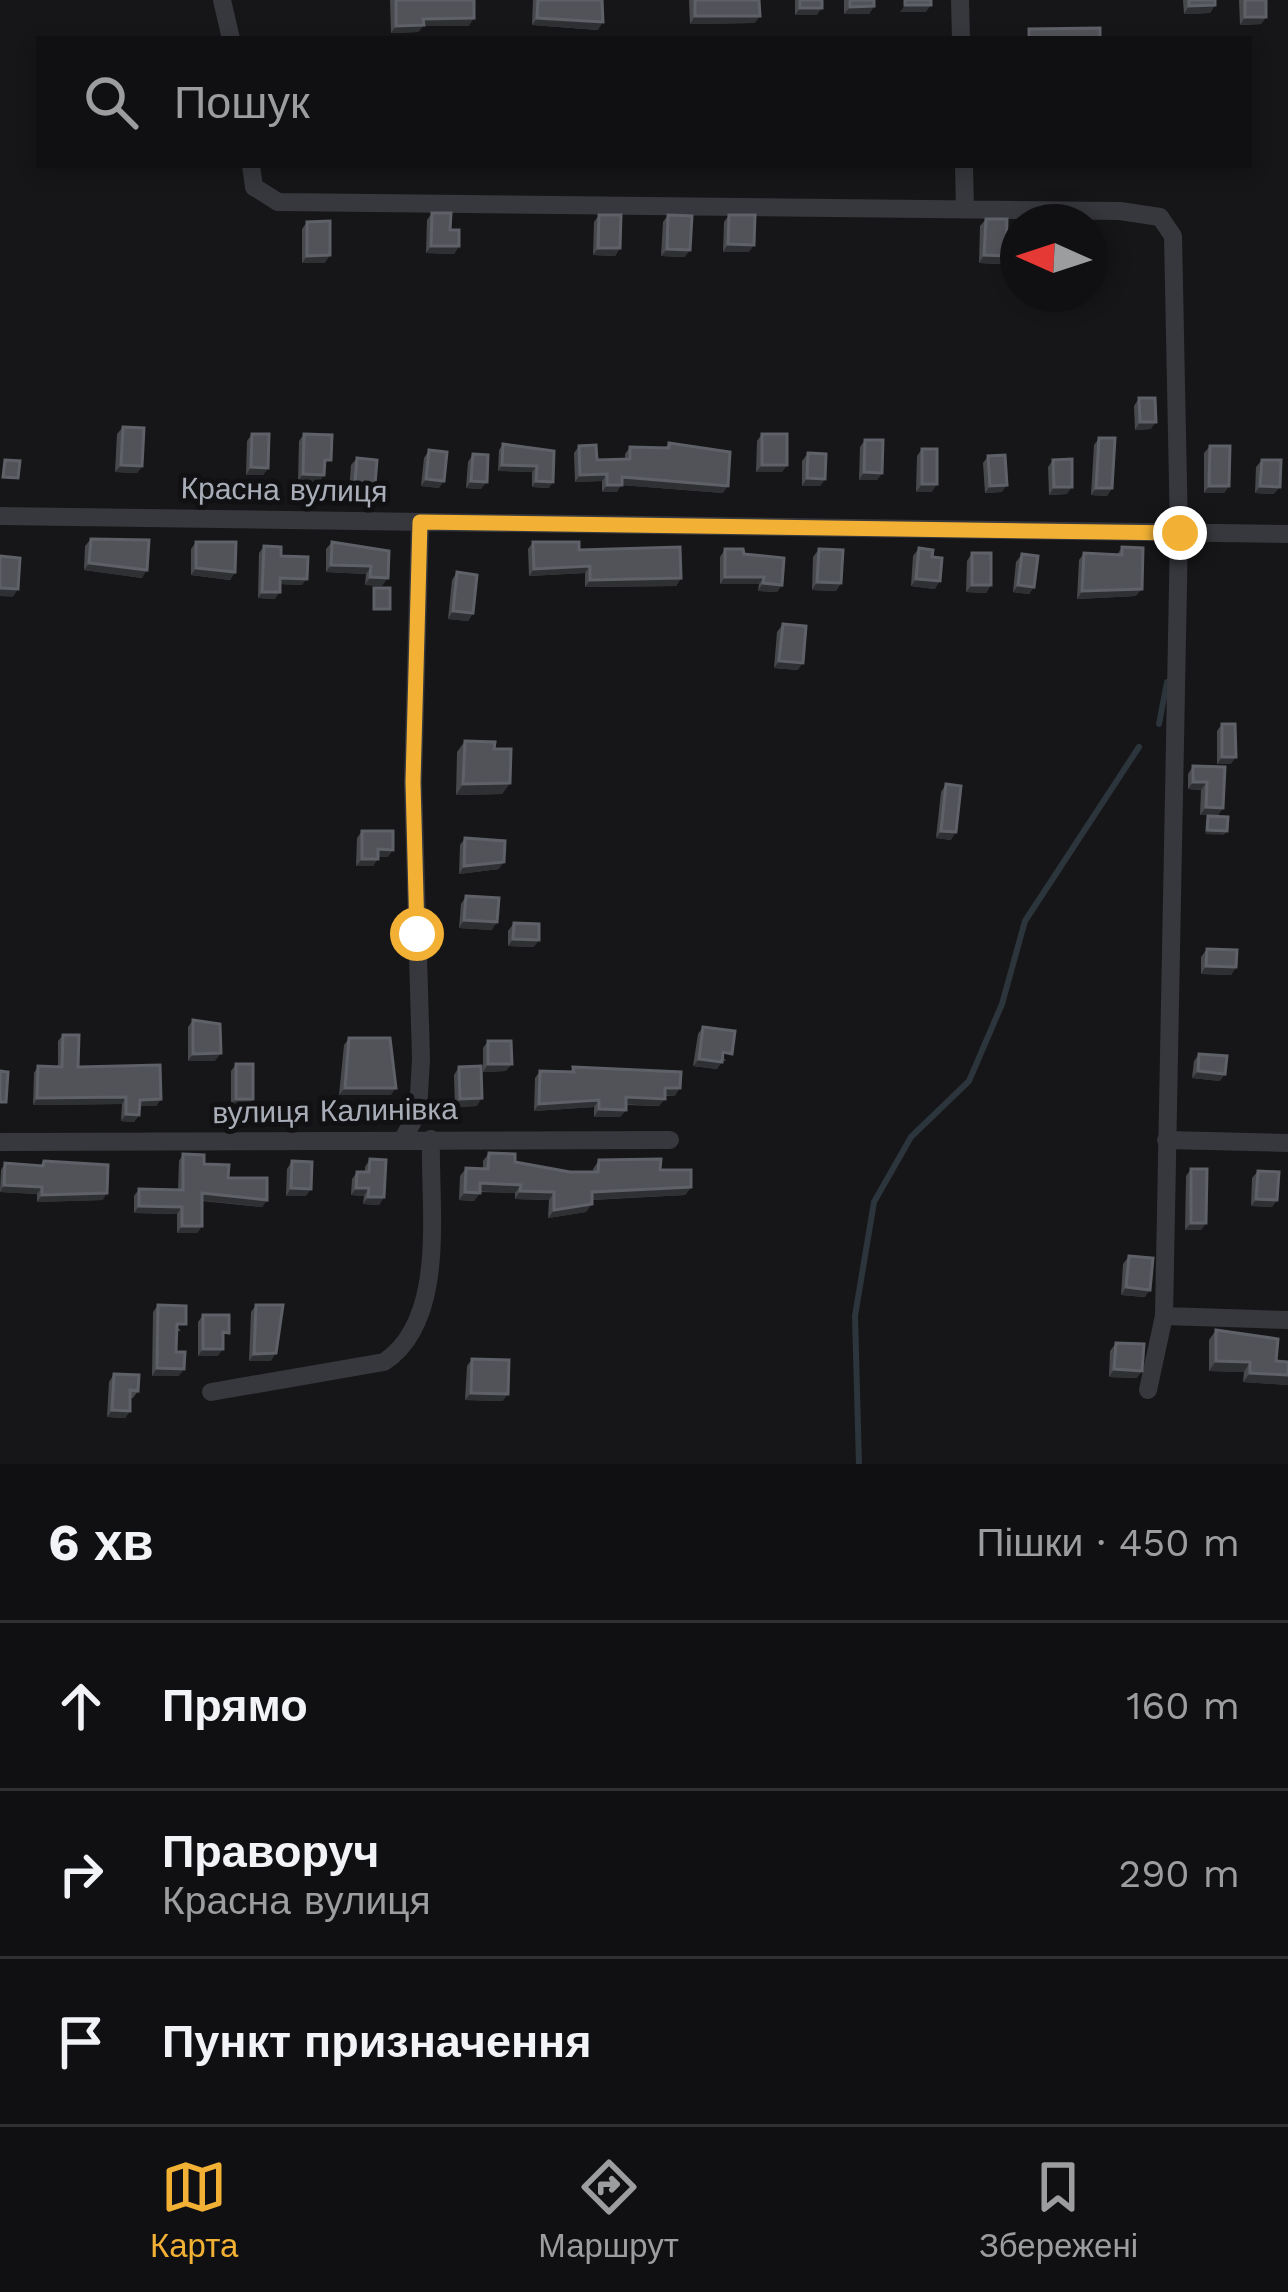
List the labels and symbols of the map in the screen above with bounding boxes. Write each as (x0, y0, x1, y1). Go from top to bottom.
north arrow (1000, 204, 1108, 312)
street label: Красна вулиця (180, 470, 388, 509)
route end (1153, 506, 1207, 560)
route start (390, 907, 444, 961)
street label: вулиця Калинівка (212, 1091, 458, 1130)

